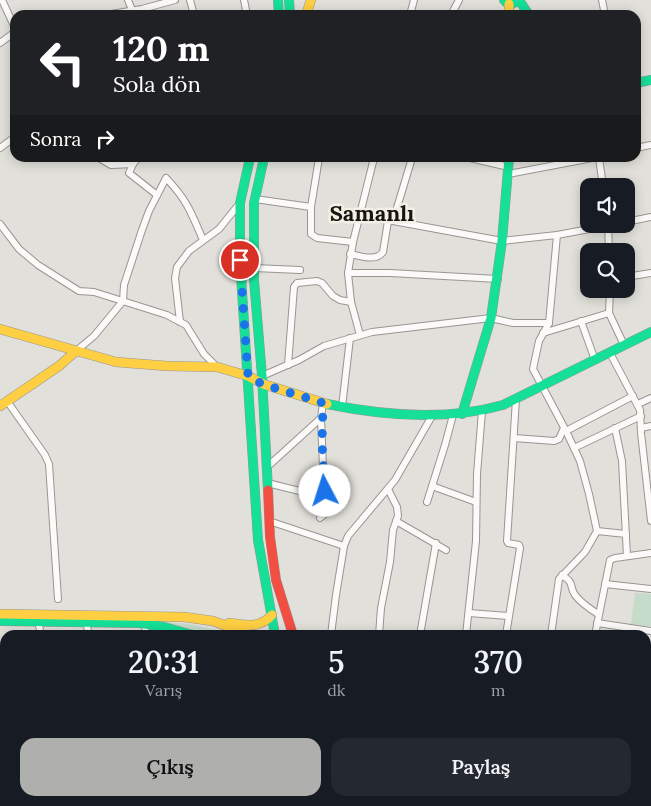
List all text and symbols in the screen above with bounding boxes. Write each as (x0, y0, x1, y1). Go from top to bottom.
text: 120 m (113, 26, 210, 71)
icon: left (30, 30, 95, 95)
text: Sola dön (113, 70, 201, 98)
icon: right (91, 125, 119, 153)
text: Sonra (30, 127, 81, 151)
map controls (580, 178, 635, 298)
button: sound (580, 178, 635, 233)
district label: Samanlı (330, 199, 414, 227)
pin (219, 239, 261, 281)
button: search (580, 243, 635, 298)
icon: arrive (226, 246, 254, 274)
position arrow (298, 464, 350, 516)
text: 20:31 (128, 643, 199, 681)
text: 5 (328, 643, 344, 681)
text: 370 (473, 643, 523, 681)
text: Varış (145, 680, 182, 700)
text: dk (327, 680, 345, 700)
text: m (491, 680, 505, 700)
button: Çıkış (20, 738, 321, 796)
button: Paylaş (331, 738, 631, 796)

